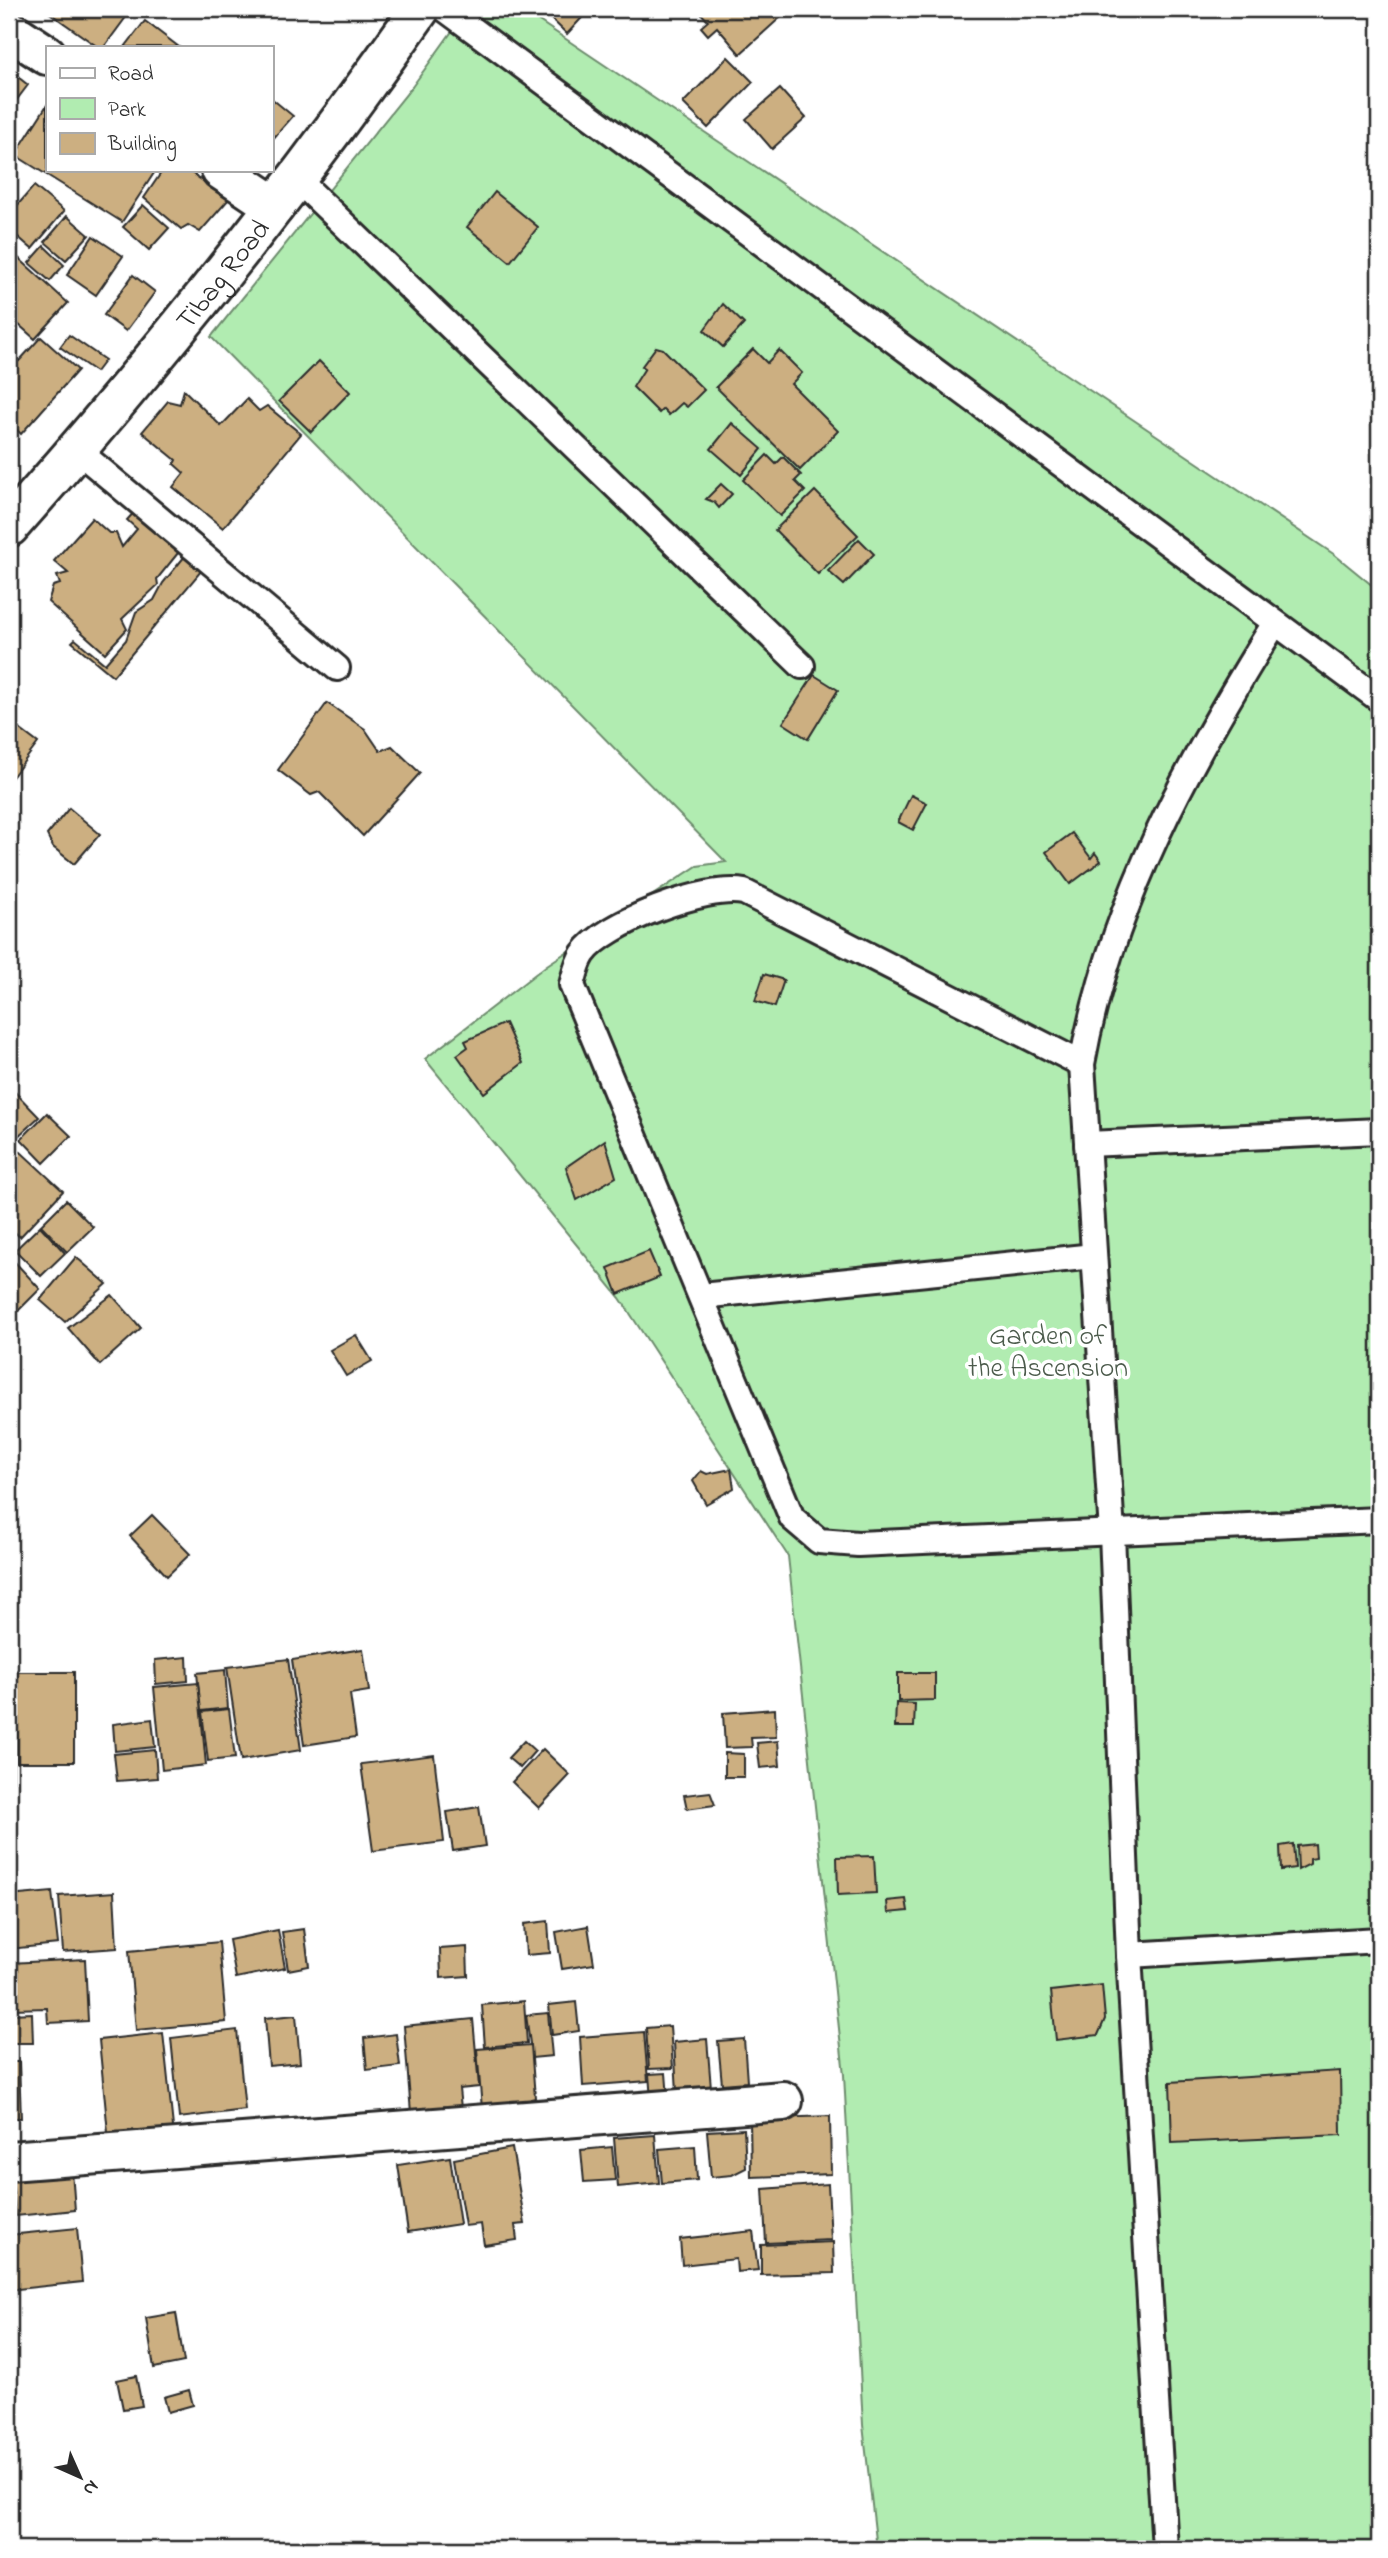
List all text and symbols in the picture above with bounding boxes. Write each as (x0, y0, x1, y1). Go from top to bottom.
legend (46, 46, 273, 172)
text: Road (108, 60, 154, 90)
text: Park (108, 96, 147, 126)
text: Building (107, 130, 177, 162)
street label: Tibag Road (168, 211, 282, 340)
park label: Garden of the Ascension (968, 1317, 1128, 1390)
north arrow (46, 2442, 116, 2512)
text: N (76, 2473, 104, 2501)

